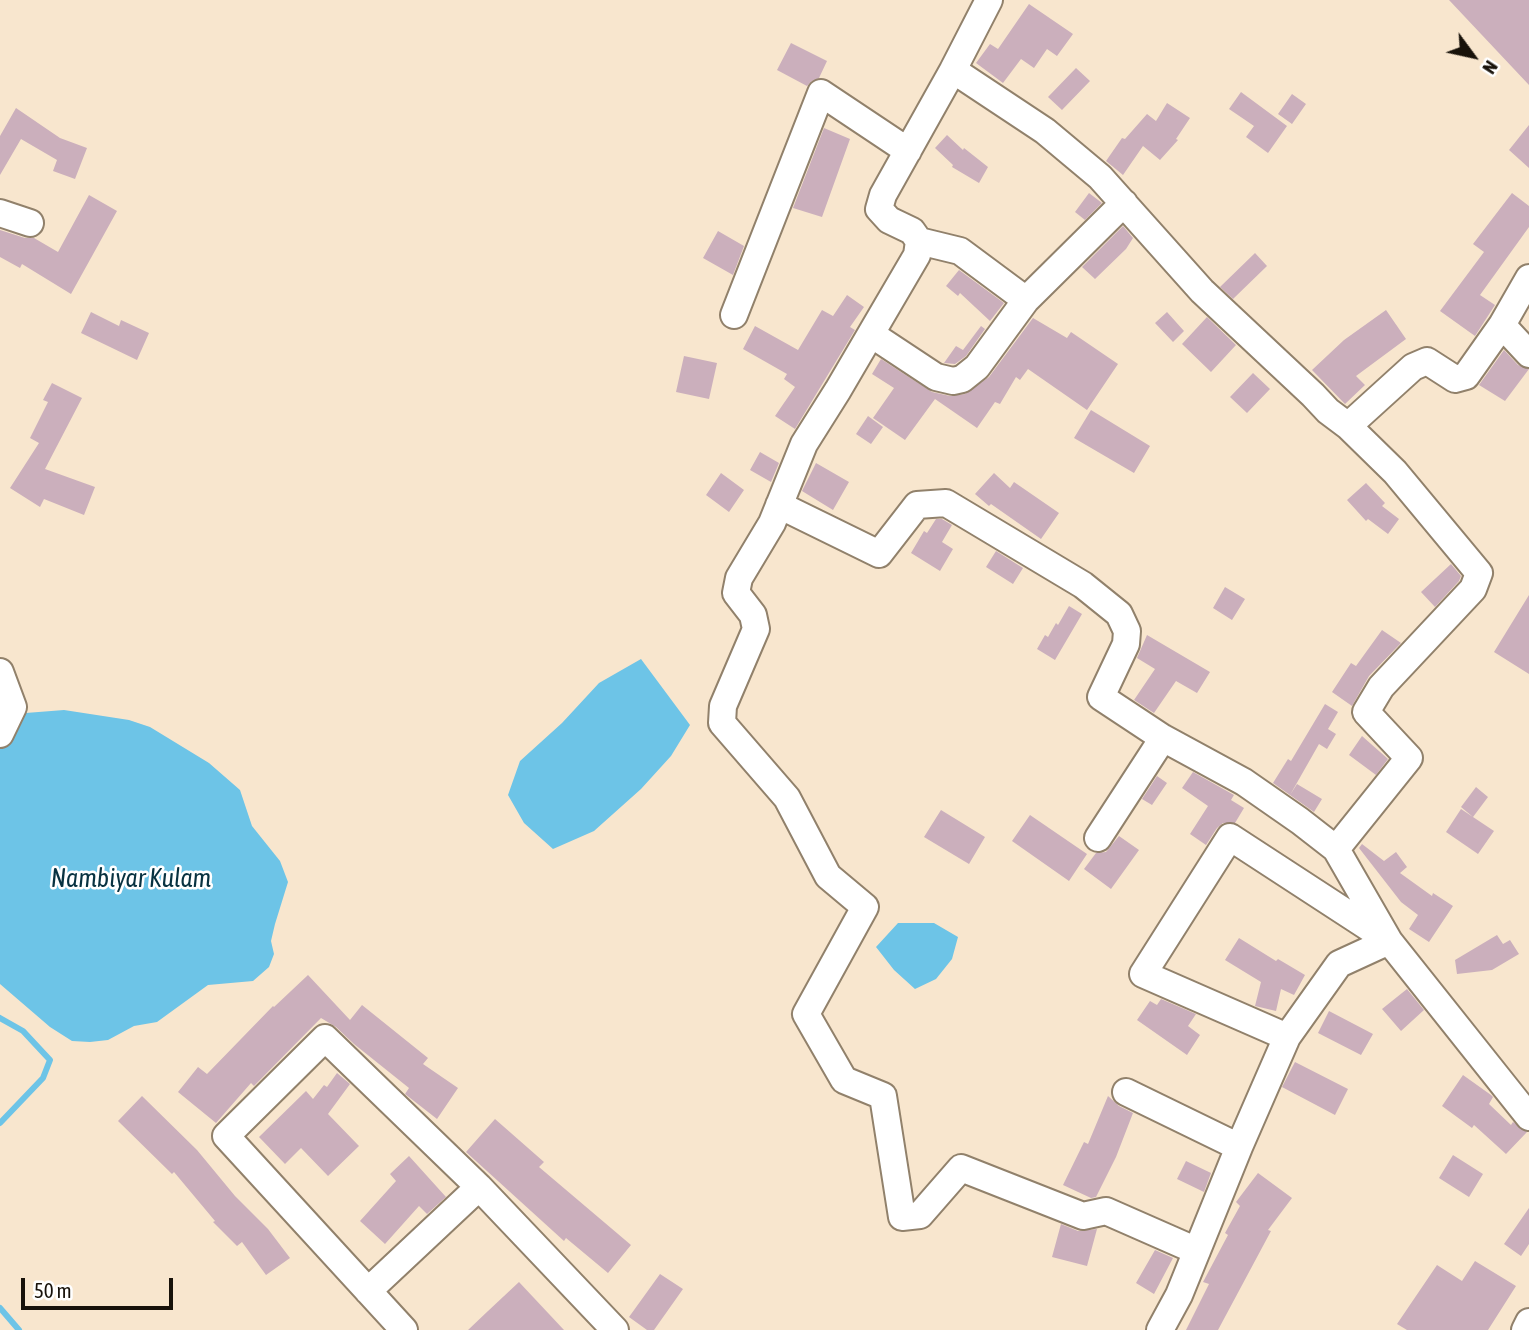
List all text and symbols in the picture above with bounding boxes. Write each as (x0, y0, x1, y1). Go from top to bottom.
north arrow (1438, 21, 1508, 91)
text: N (1478, 57, 1503, 78)
water label: Nambiyar Kulam (51, 863, 211, 895)
scale bar (24, 1264, 177, 1308)
text: 50 m (34, 1278, 72, 1302)

